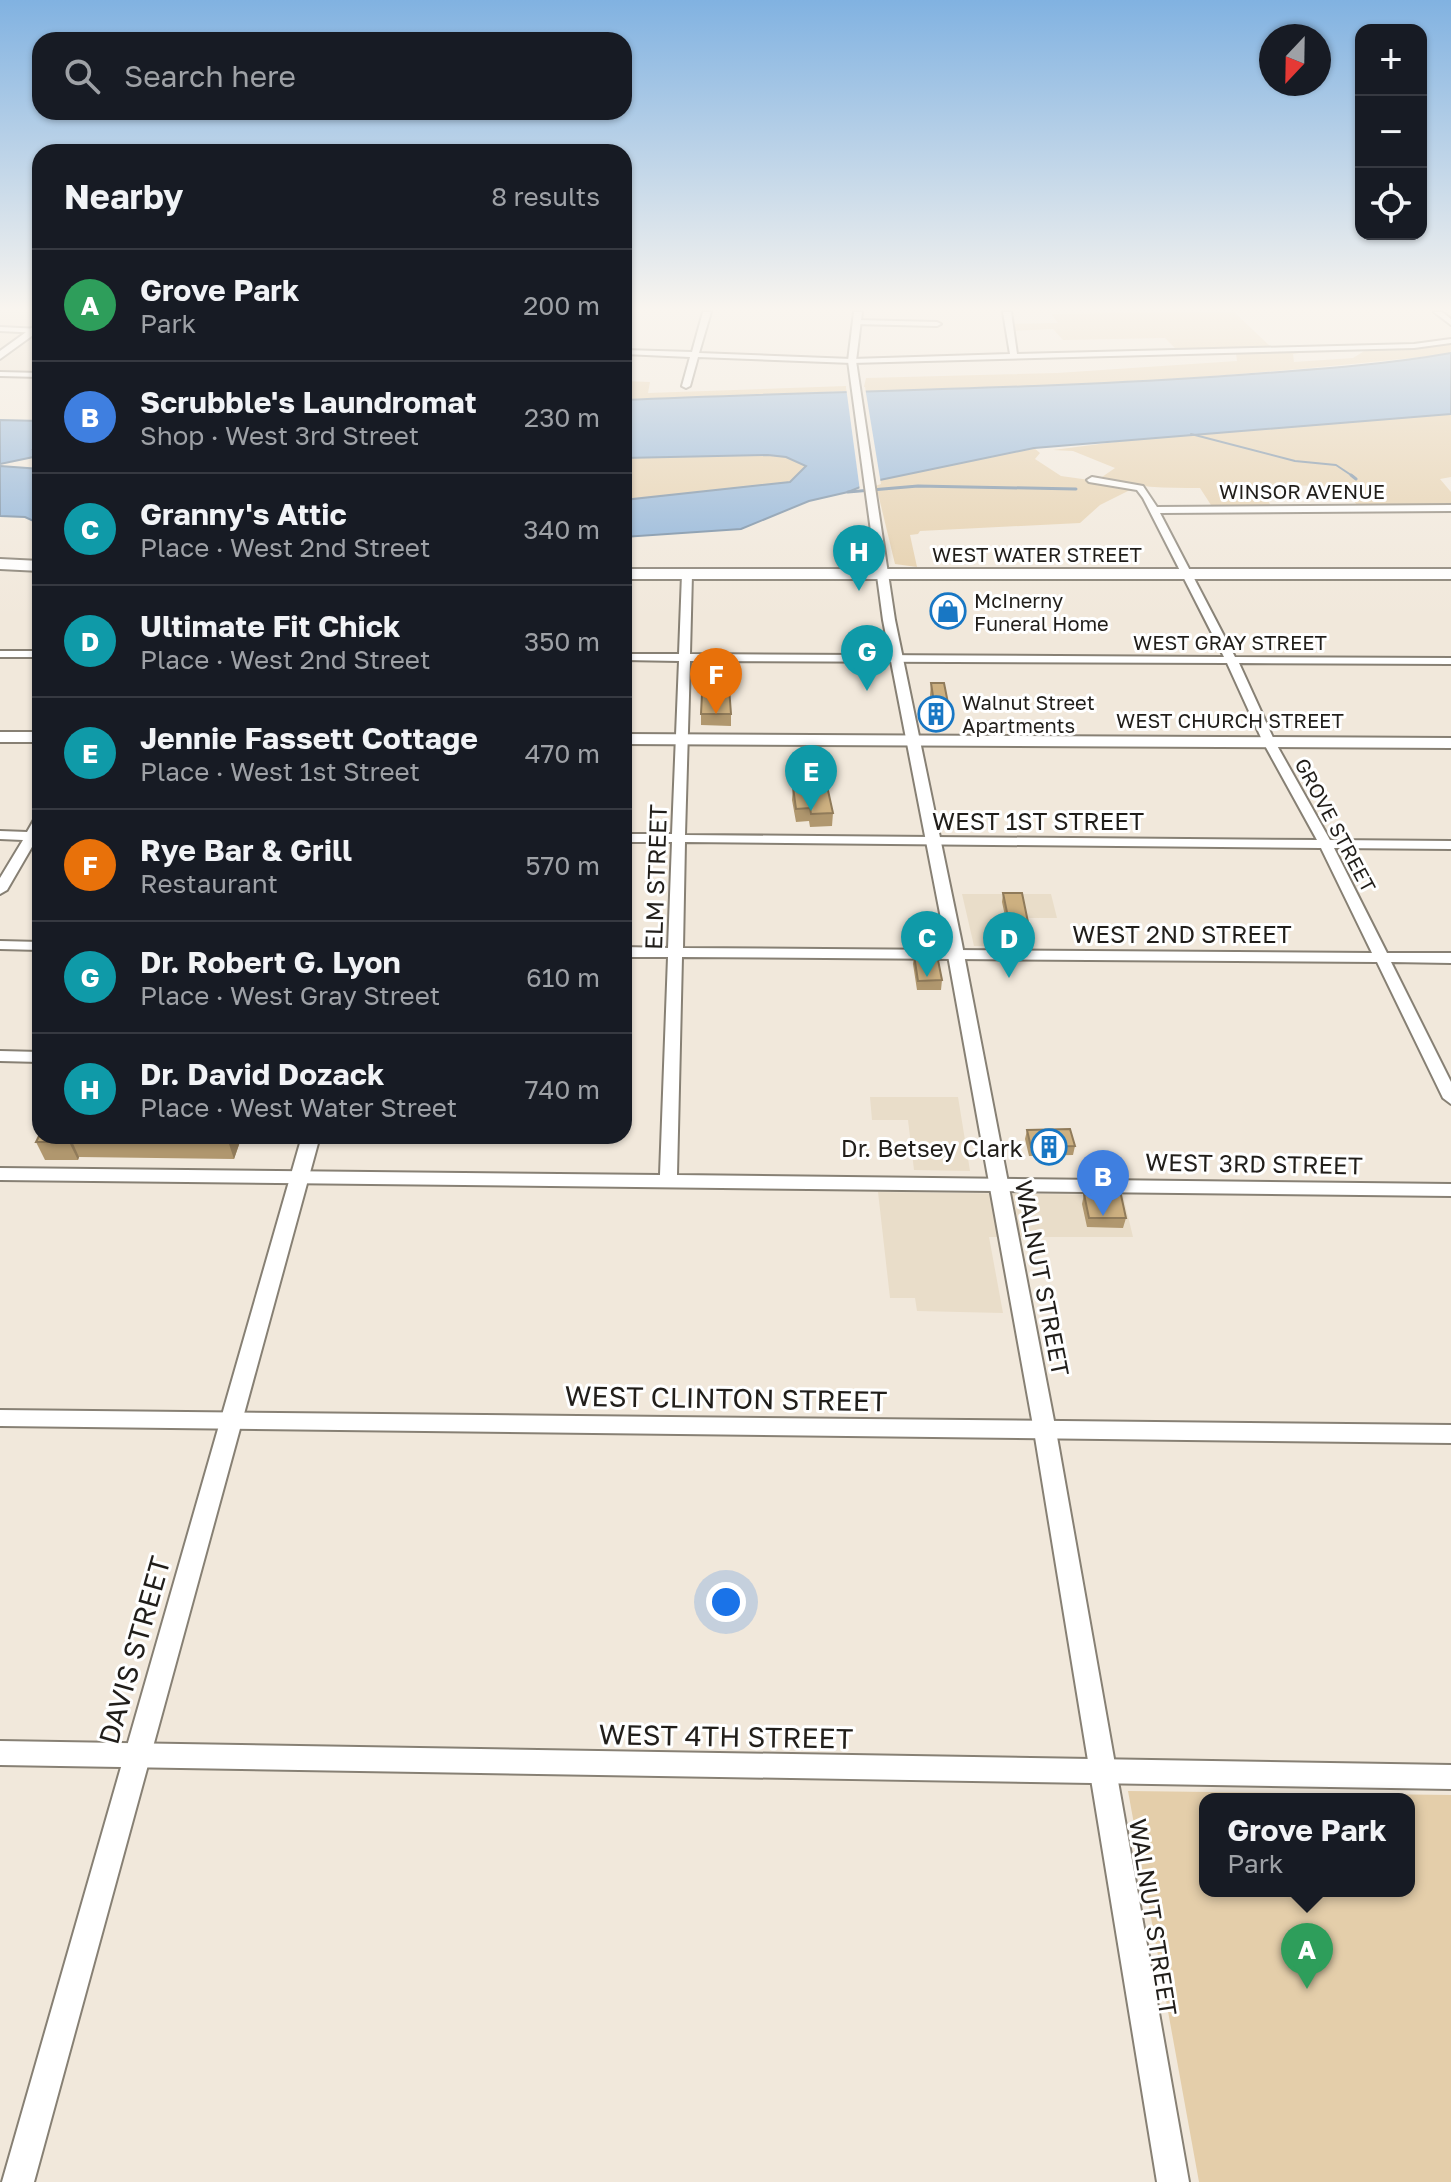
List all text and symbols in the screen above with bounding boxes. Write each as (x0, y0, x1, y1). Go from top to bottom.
north arrow (1259, 24, 1331, 96)
map controls (1355, 24, 1427, 240)
button: + (1355, 24, 1427, 96)
search box (32, 32, 632, 120)
icon: search (60, 54, 104, 98)
text: Search here (124, 58, 296, 94)
button: − (1355, 96, 1427, 168)
button: locate (1355, 168, 1427, 240)
text: Nearby (64, 176, 184, 216)
text: 8 results (491, 181, 600, 212)
text: Grove Park (140, 272, 299, 308)
text: A (81, 290, 99, 321)
text: 200 m (523, 290, 600, 321)
text: Park (140, 308, 196, 339)
text: Scrubble's Laundromat (140, 384, 477, 420)
text: B (81, 402, 99, 433)
text: 230 m (524, 402, 600, 433)
text: Shop · West 3rd Street (140, 420, 419, 451)
street label: WINSOR AVENUE (1219, 479, 1385, 503)
text: Granny's Attic (140, 496, 347, 532)
text: C (81, 514, 99, 545)
text: 340 m (523, 514, 600, 545)
pin: H (833, 525, 885, 591)
text: Place · West 2nd Street (140, 532, 430, 563)
street label: WEST WATER STREET (932, 542, 1142, 566)
place label: McInerny Funeral Home (974, 588, 1109, 635)
shop icon: McInerny Funeral Home (929, 592, 967, 630)
text: Ultimate Fit Chick (140, 608, 400, 644)
pin: G (841, 625, 893, 691)
text: D (81, 626, 99, 657)
text: 350 m (524, 626, 600, 657)
street label: WEST GRAY STREET (1133, 630, 1327, 654)
text: Place · West 2nd Street (140, 644, 430, 675)
pin: F (690, 648, 742, 714)
place label: Walnut Street Apartments (962, 690, 1095, 737)
building icon: Walnut Street Apartments (917, 695, 955, 733)
street label: WEST CHURCH STREET (1116, 708, 1344, 732)
text: Jennie Fassett Cottage (140, 720, 478, 756)
text: E (82, 738, 98, 769)
text: 470 m (525, 738, 600, 769)
pin: E (785, 745, 837, 811)
street label: GROVE STREET (1291, 754, 1381, 896)
text: Place · West 1st Street (140, 756, 420, 787)
street label: ELM STREET (638, 804, 672, 950)
street label: WEST 1ST STREET (932, 806, 1144, 835)
text: Rye Bar & Grill (140, 832, 352, 868)
text: F (82, 850, 98, 881)
text: 570 m (526, 850, 600, 881)
text: Restaurant (140, 868, 278, 899)
pin: C (901, 911, 953, 977)
pin: D (983, 912, 1035, 978)
street label: WEST 2ND STREET (1072, 919, 1292, 948)
text: Dr. Robert G. Lyon (140, 944, 401, 980)
text: G (80, 962, 100, 993)
text: 610 m (526, 962, 600, 993)
text: Place · West Gray Street (140, 980, 440, 1011)
text: Dr. David Dozack (140, 1056, 384, 1092)
text: H (80, 1074, 100, 1105)
text: 740 m (525, 1074, 600, 1105)
text: Place · West Water Street (140, 1092, 457, 1123)
building icon: Dr. Betsey Clark (1030, 1128, 1068, 1166)
place label: Dr. Betsey Clark (841, 1133, 1023, 1162)
street label: WEST 3RD STREET (1145, 1147, 1363, 1179)
pin: B (1077, 1150, 1129, 1216)
street label: WALNUT STREET (1010, 1178, 1076, 1378)
street label: WEST CLINTON STREET (564, 1379, 888, 1417)
street label: DAVIS STREET (91, 1552, 177, 1748)
your location (706, 1582, 746, 1622)
street label: WEST 4TH STREET (598, 1717, 854, 1755)
popup (1199, 1793, 1415, 1897)
text: Grove Park (1227, 1812, 1387, 1848)
street label: WALNUT STREET (1124, 1817, 1184, 2018)
text: Park (1227, 1848, 1284, 1879)
pin: A (1281, 1923, 1333, 1989)

